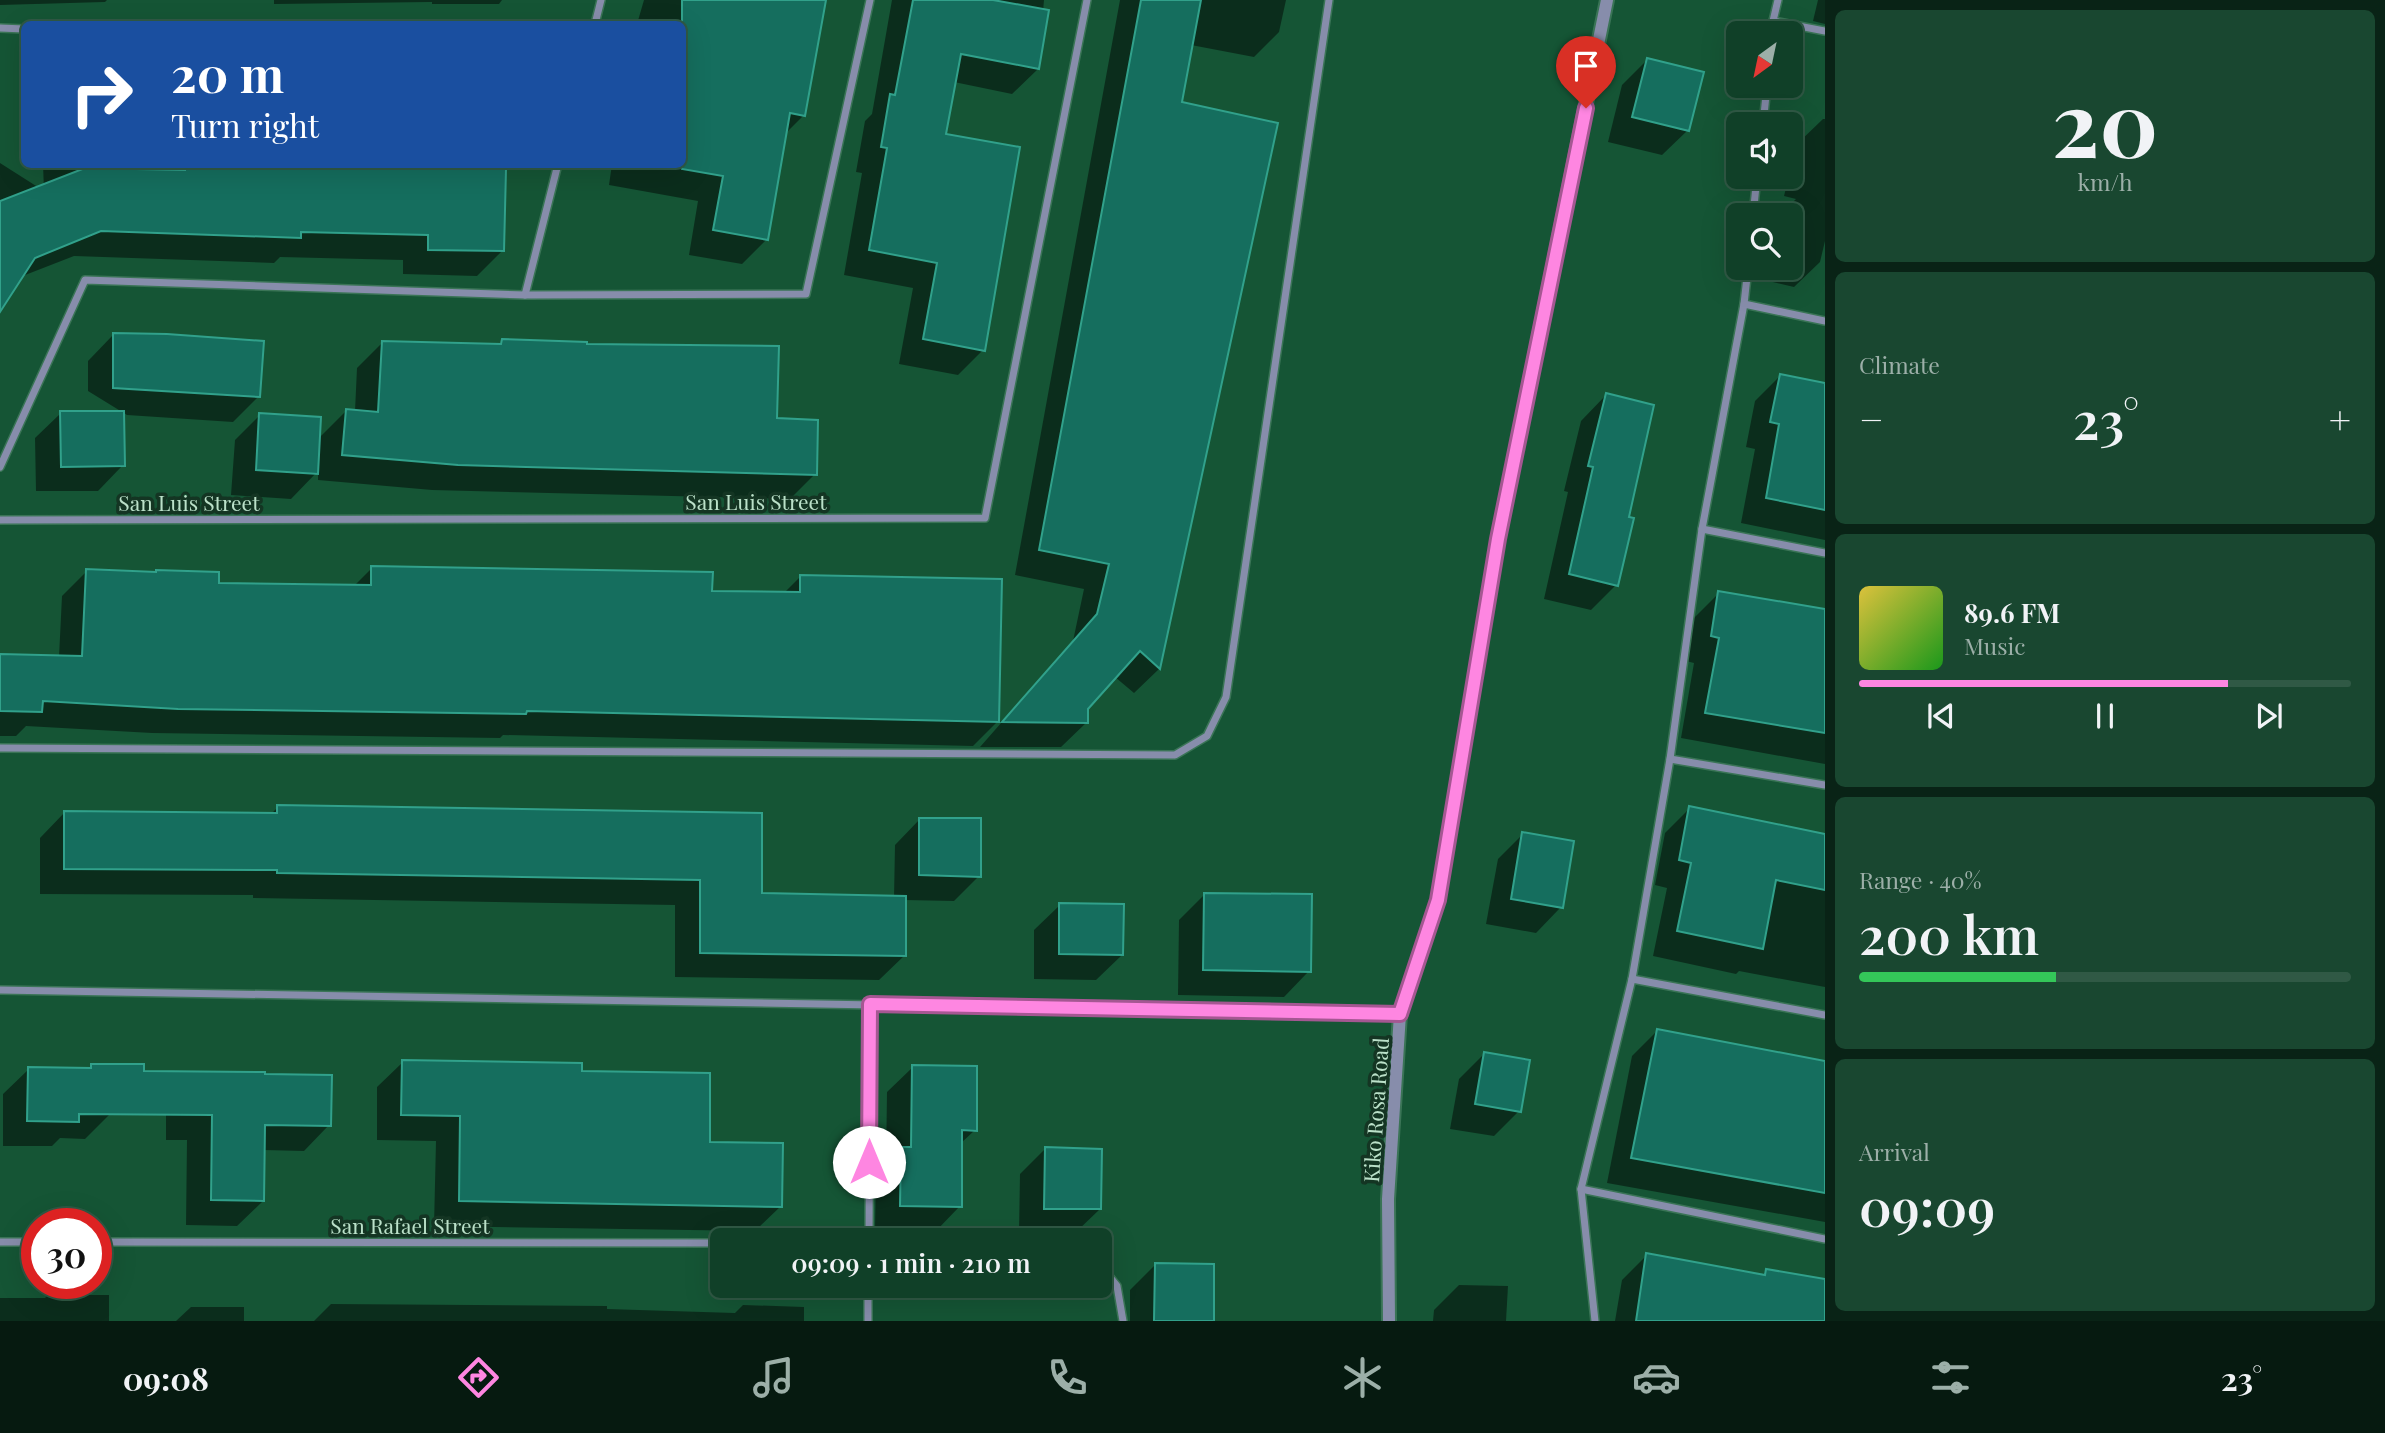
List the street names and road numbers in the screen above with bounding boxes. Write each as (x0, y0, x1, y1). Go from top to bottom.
street label: San Luis Street (685, 487, 827, 515)
street label: San Luis Street (118, 488, 260, 516)
street label: Kiko Rosa Road (1356, 1037, 1394, 1183)
street label: San Rafael Street (330, 1211, 490, 1239)

